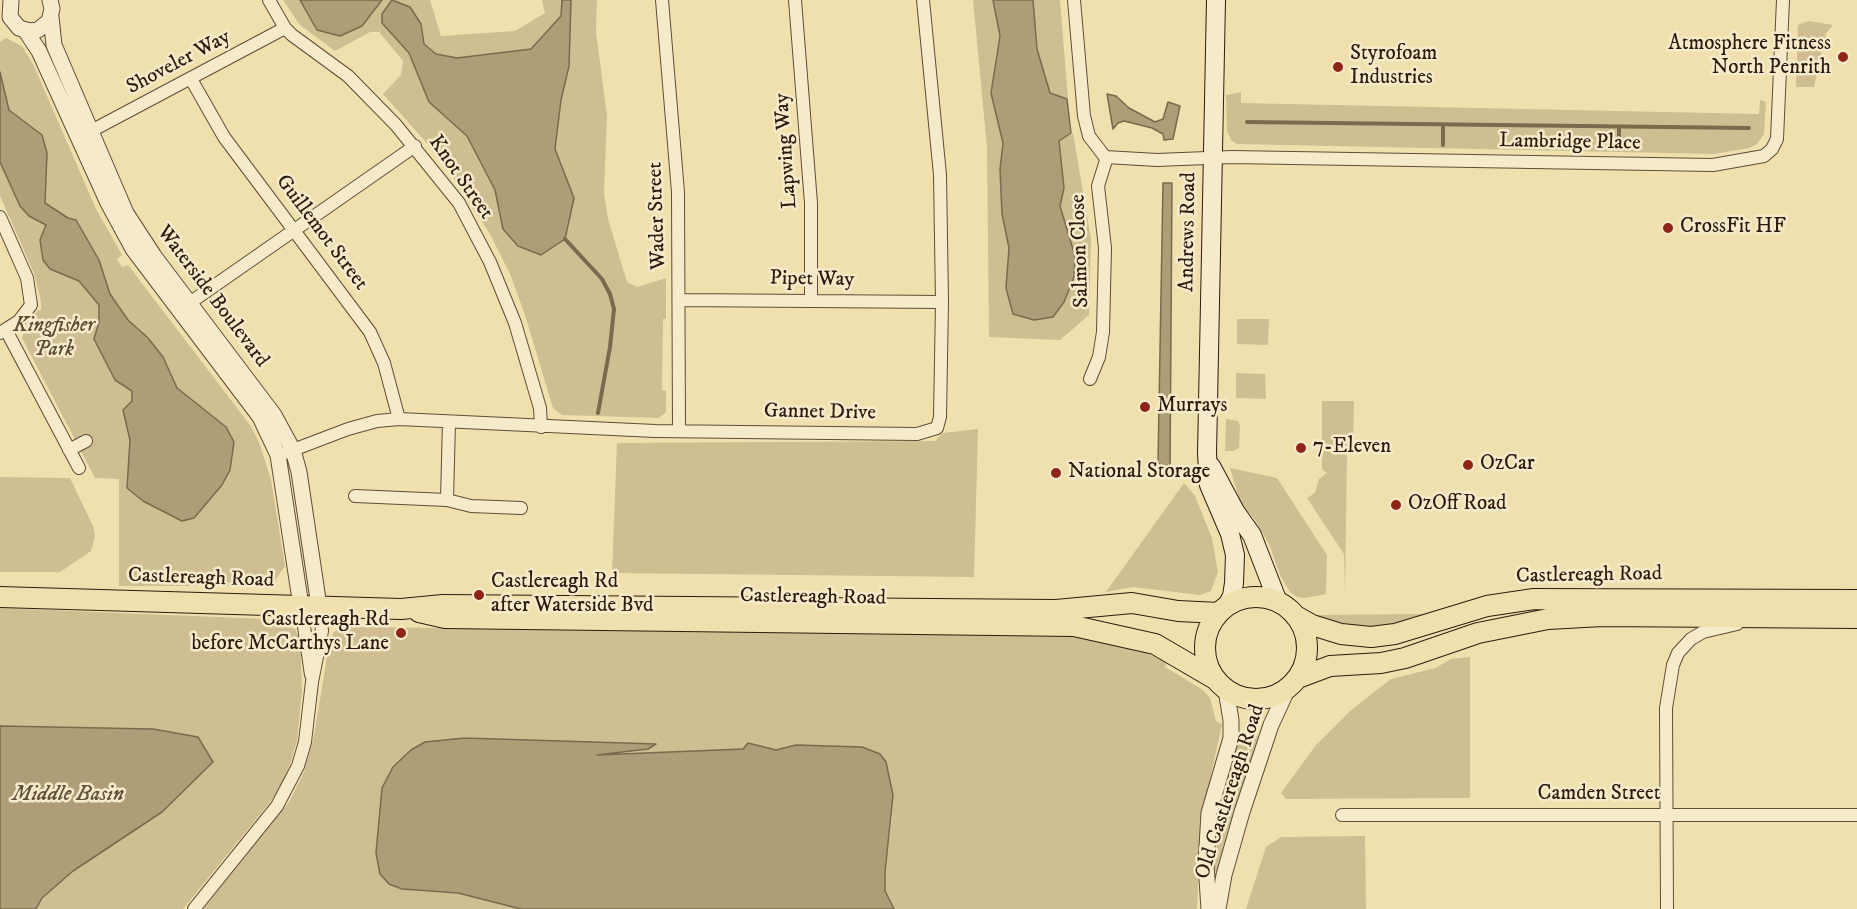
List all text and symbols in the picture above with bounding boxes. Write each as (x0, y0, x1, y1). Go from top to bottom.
street label: Shoveler Way (123, 25, 235, 101)
place label: Atmosphere Fitness North Penrith (1668, 32, 1831, 82)
place label: Styrofoam Industries (1350, 42, 1437, 92)
marker: Atmosphere Fitness North Penrith (1836, 50, 1850, 64)
marker: Styrofoam Industries (1331, 60, 1345, 74)
street label: Lapwing Way (770, 92, 804, 210)
street label: Lambridge Place (1499, 129, 1641, 157)
street label: Knot Street (422, 131, 498, 225)
street label: Wader Street (644, 162, 672, 270)
street label: Guillemot Street (269, 170, 373, 296)
street label: Andrews Road (1175, 172, 1203, 292)
street label: Salmon Close (1066, 194, 1096, 308)
place label: CrossFit HF (1680, 215, 1786, 241)
street label: Waterside Boulevard (150, 221, 274, 373)
marker: CrossFit HF (1661, 221, 1675, 235)
street label: Pipet Way (769, 267, 855, 293)
park label: Kingfisher Park (13, 314, 95, 364)
place label: Murrays (1157, 394, 1227, 420)
street label: Gannet Drive (764, 399, 876, 427)
marker: Murrays (1138, 400, 1152, 414)
place label: 7-Eleven (1313, 435, 1391, 461)
marker: 7-Eleven (1294, 441, 1308, 455)
place label: OzCar (1480, 452, 1535, 478)
marker: OzCar (1461, 458, 1475, 472)
place label: National Storage (1068, 460, 1210, 486)
marker: National Storage (1049, 466, 1063, 480)
place label: OzOff Road (1408, 492, 1507, 518)
marker: OzOff Road (1389, 498, 1403, 512)
street label: Castlereagh Road (1516, 562, 1662, 590)
street label: Castlereagh Road (127, 564, 275, 594)
place label: Castlereagh Rd after Waterside Bvd (491, 570, 653, 620)
street label: Castlereagh Road (740, 584, 886, 612)
marker: Castlereagh Rd after Waterside Bvd (472, 588, 486, 602)
place label: Castlereagh Rd before McCarthys Lane (191, 608, 389, 658)
marker: Castlereagh Rd before McCarthys Lane (394, 626, 408, 640)
street label: Old Castlereagh Road (1191, 701, 1271, 883)
water label: Middle Basin (12, 782, 124, 808)
street label: Camden Street (1538, 782, 1660, 808)

